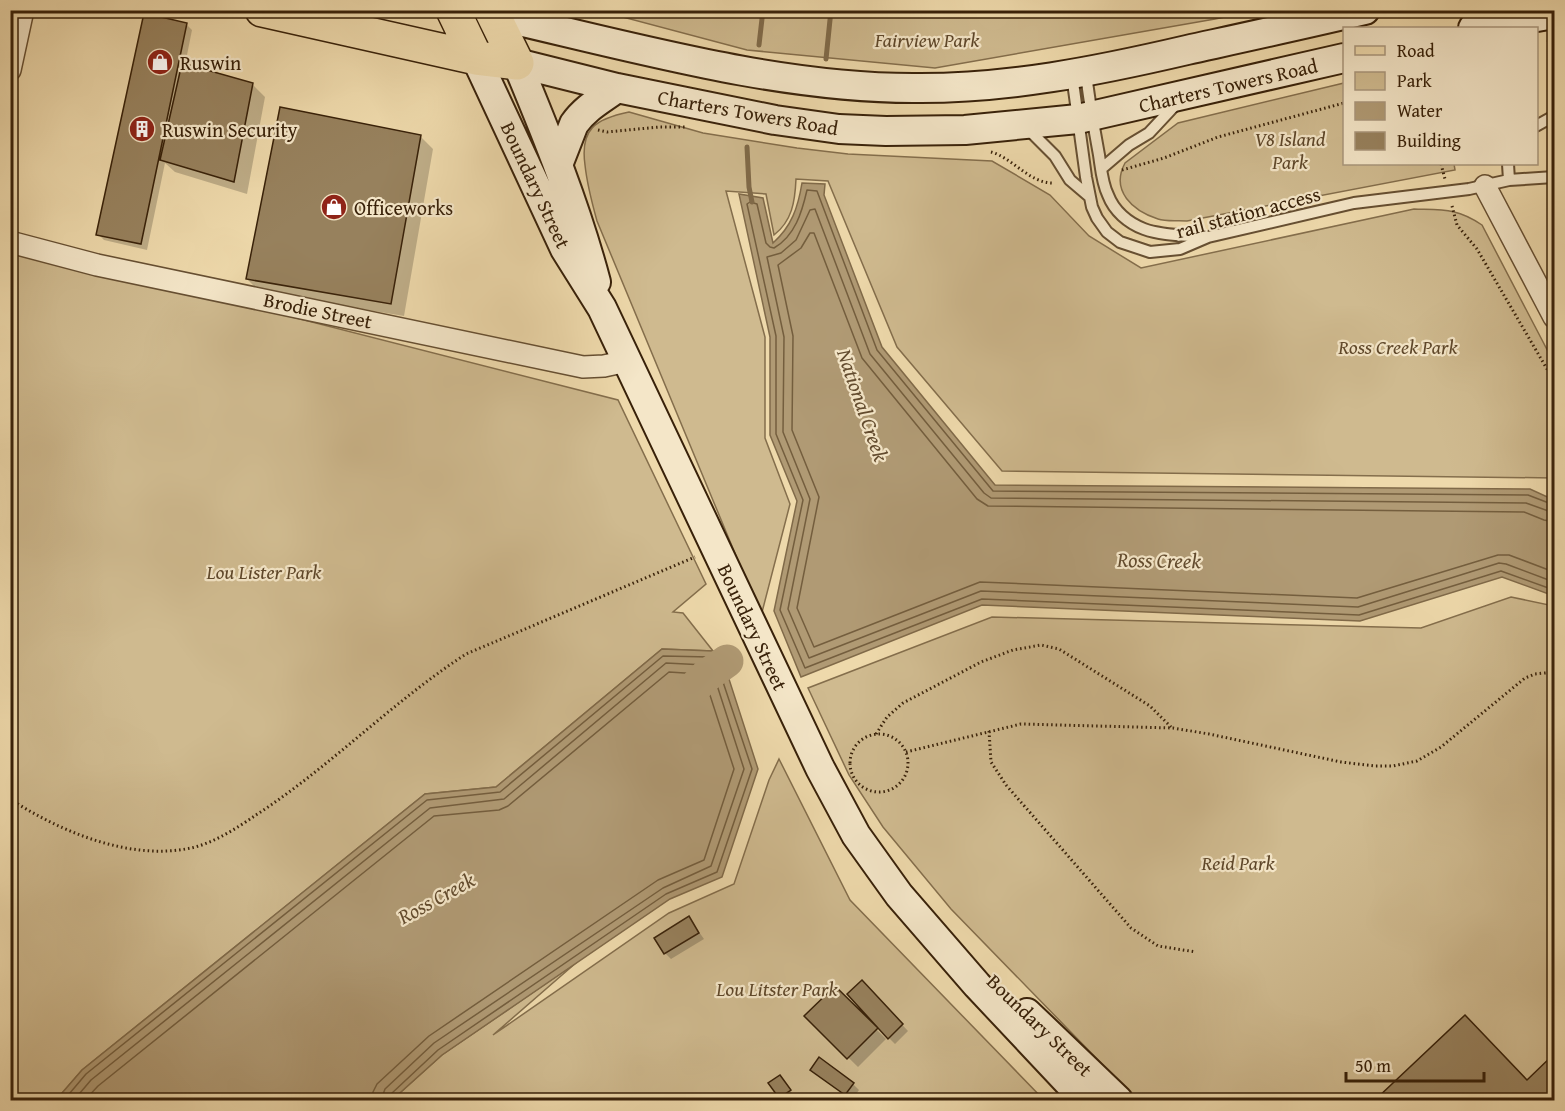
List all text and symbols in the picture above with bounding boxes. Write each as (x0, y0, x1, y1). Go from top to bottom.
park label: Fairview Park (874, 25, 980, 54)
legend (1343, 27, 1538, 165)
text: Road (1397, 37, 1435, 64)
shop icon: Ruswin (145, 47, 175, 77)
place label: Ruswin (180, 48, 241, 77)
street label: Charters Towers Road (1136, 50, 1321, 120)
text: Park (1397, 67, 1433, 94)
street label: Charters Towers Road (655, 82, 841, 142)
text: Water (1397, 97, 1443, 124)
building icon: Ruswin Security (127, 114, 157, 144)
place label: Ruswin Security (162, 115, 297, 144)
street label: Boundary Street (494, 117, 578, 253)
park label: V8 Island Park (1254, 124, 1326, 176)
text: Building (1397, 127, 1461, 154)
street label: rail station access (1172, 179, 1324, 245)
shop icon: Officeworks (319, 192, 349, 222)
place label: Officeworks (354, 193, 453, 222)
street label: Brodie Street (261, 284, 375, 336)
park label: Ross Creek Park (1337, 332, 1459, 361)
water label: National Creek (829, 344, 897, 466)
water label: Ross Creek (1116, 544, 1202, 576)
park label: Lou Lister Park (206, 557, 322, 586)
street label: Boundary Street (711, 559, 795, 695)
park label: Reid Park (1200, 848, 1275, 877)
water label: Ross Creek (391, 864, 481, 932)
street label: Boundary Street (981, 967, 1099, 1083)
park label: Lou Litster Park (715, 974, 839, 1003)
scale bar (1346, 1045, 1484, 1083)
text: 50 m (1355, 1052, 1391, 1079)

